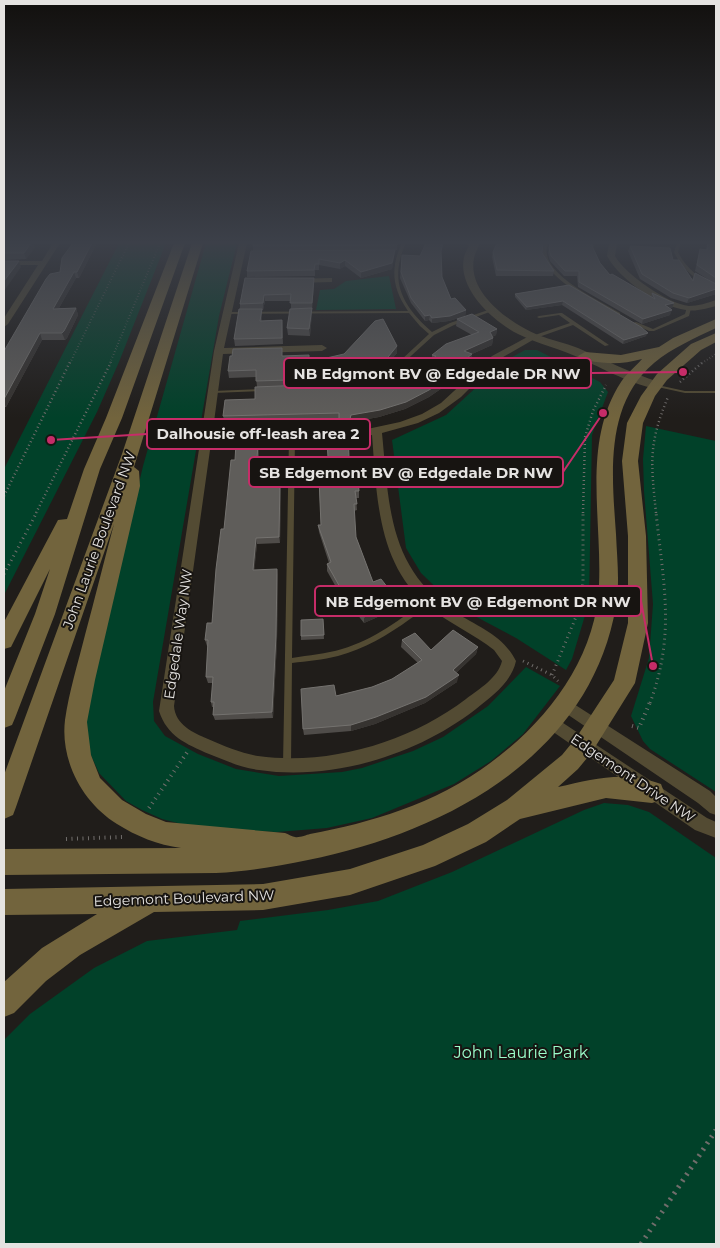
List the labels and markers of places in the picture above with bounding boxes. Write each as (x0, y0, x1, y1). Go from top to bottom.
callout: NB Edgmont BV @ Edgedale DR NW (284, 358, 591, 388)
callout: Dalhousie off-leash area 2 (147, 419, 370, 449)
callout: SB Edgemont BV @ Edgedale DR NW (249, 457, 563, 487)
callout: NB Edgemont BV @ Edgemont DR NW (315, 586, 641, 616)

